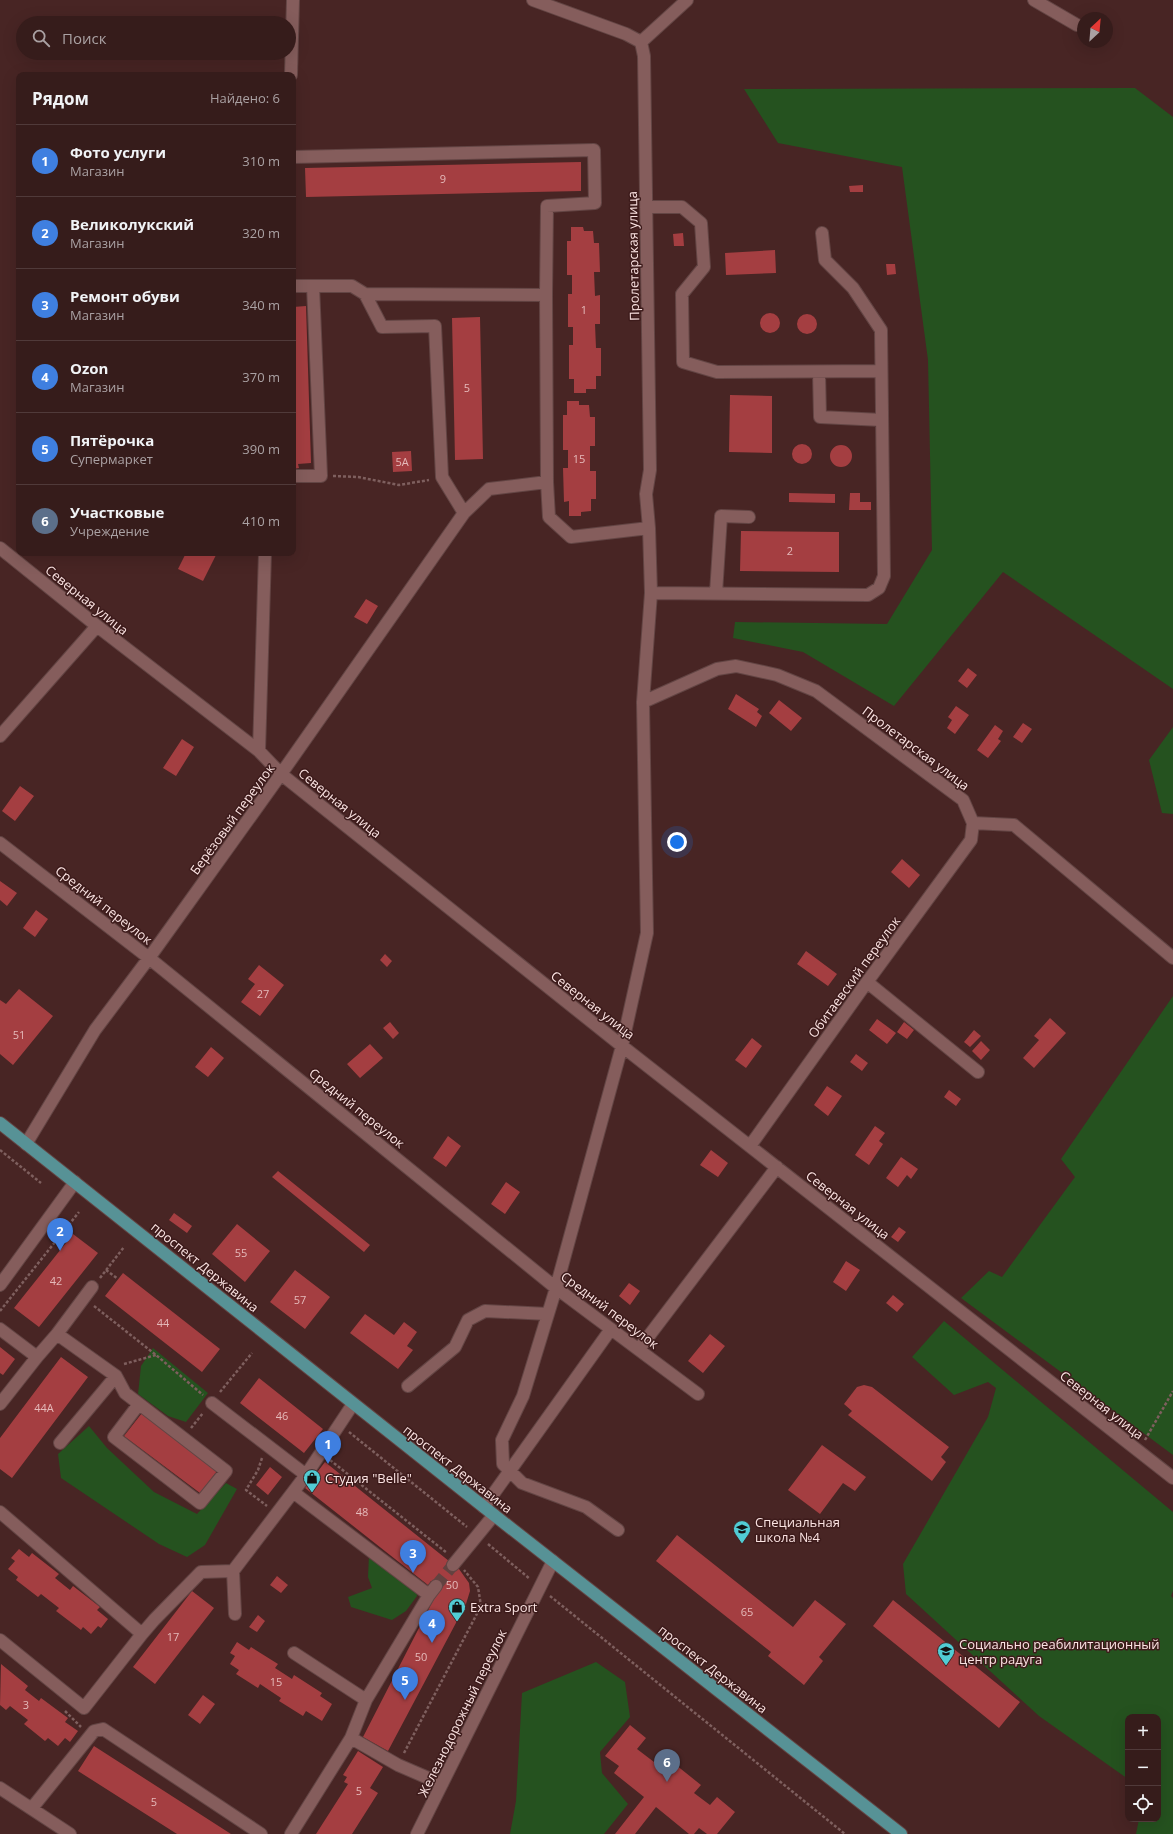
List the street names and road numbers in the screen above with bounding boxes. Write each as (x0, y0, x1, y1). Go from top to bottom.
street label: Пролетарская улица (623, 191, 643, 321)
street label: Северная улица (42, 561, 132, 639)
street label: Пролетарская улица (859, 702, 973, 794)
street label: Берёзовый переулок (186, 760, 278, 878)
street label: Северная улица (295, 764, 385, 842)
street label: Средний переулок (52, 862, 156, 949)
street label: Обитаевский переулок (804, 912, 904, 1041)
street label: Северная улица (547, 967, 639, 1043)
street label: Средний переулок (305, 1064, 409, 1152)
street label: Северная улица (802, 1167, 894, 1243)
street label: проспект Державина (147, 1218, 263, 1316)
street label: Средний переулок (557, 1267, 663, 1353)
street label: Северная улица (1056, 1367, 1148, 1443)
street label: проспект Державина (400, 1421, 516, 1517)
street label: проспект Державина (655, 1621, 771, 1717)
street label: Железнодорожный переулок (413, 1626, 511, 1800)

